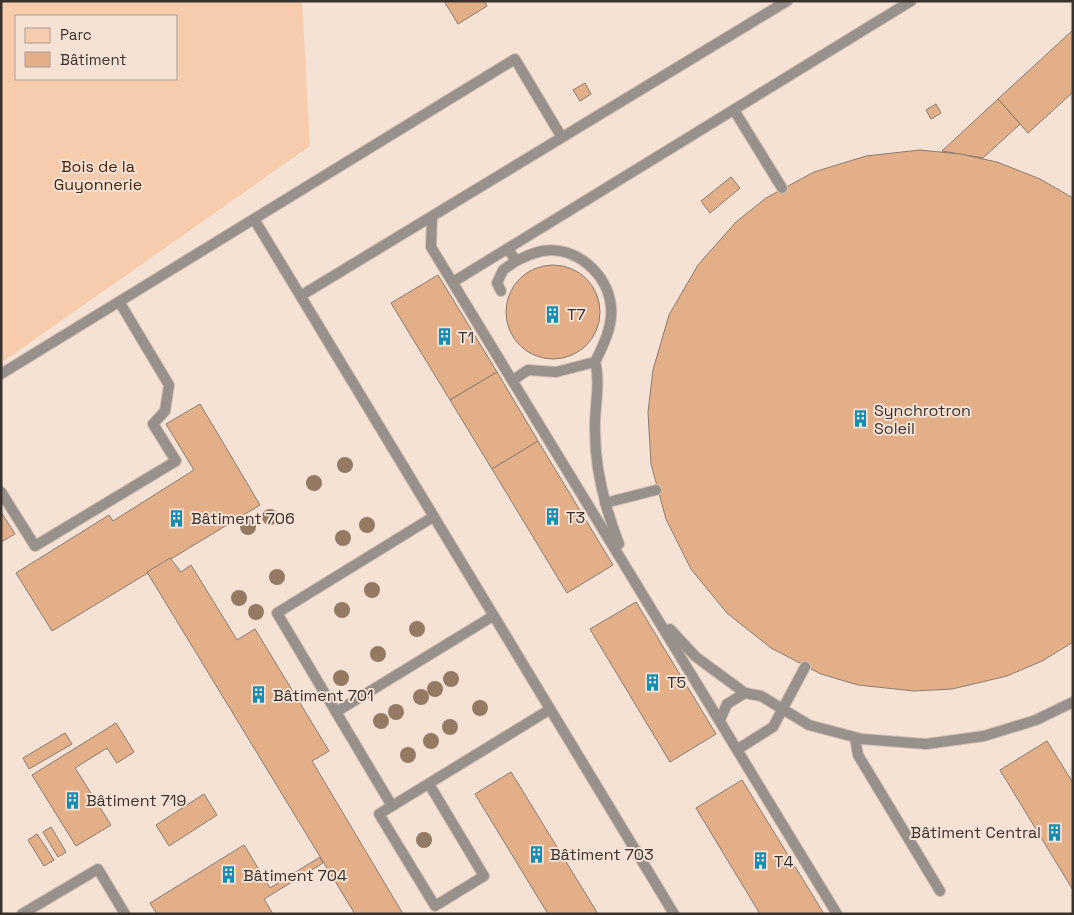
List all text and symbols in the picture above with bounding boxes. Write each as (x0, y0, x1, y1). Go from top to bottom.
legend (15, 15, 178, 80)
text: Parc (60, 25, 92, 44)
text: Bâtiment (60, 50, 126, 69)
park label: Bois de la Guyonnerie (54, 156, 142, 195)
building icon: T7 (543, 304, 563, 324)
place label: T7 (567, 304, 585, 325)
building icon: T1 (434, 327, 454, 347)
place label: T1 (458, 327, 474, 348)
place label: Synchrotron Soleil (874, 400, 971, 439)
building icon: Synchrotron Soleil (850, 409, 870, 429)
building icon: T3 (542, 507, 562, 527)
place label: T3 (566, 507, 585, 528)
building icon: Bâtiment 706 (167, 508, 187, 528)
place label: Bâtiment 706 (191, 508, 295, 529)
building icon: T5 (643, 672, 663, 692)
place label: T5 (667, 672, 686, 693)
building icon: Bâtiment 701 (249, 685, 269, 705)
place label: Bâtiment 701 (273, 685, 374, 706)
building icon: Bâtiment 719 (62, 790, 82, 810)
place label: Bâtiment 719 (86, 790, 186, 811)
place label: Bâtiment Central (911, 822, 1041, 843)
building icon: Bâtiment Central (1045, 822, 1065, 842)
building icon: Bâtiment 703 (526, 844, 546, 864)
place label: Bâtiment 703 (550, 844, 654, 865)
building icon: T4 (750, 851, 770, 871)
place label: T4 (774, 851, 793, 872)
building icon: Bâtiment 704 (219, 865, 239, 885)
place label: Bâtiment 704 (243, 865, 347, 886)

